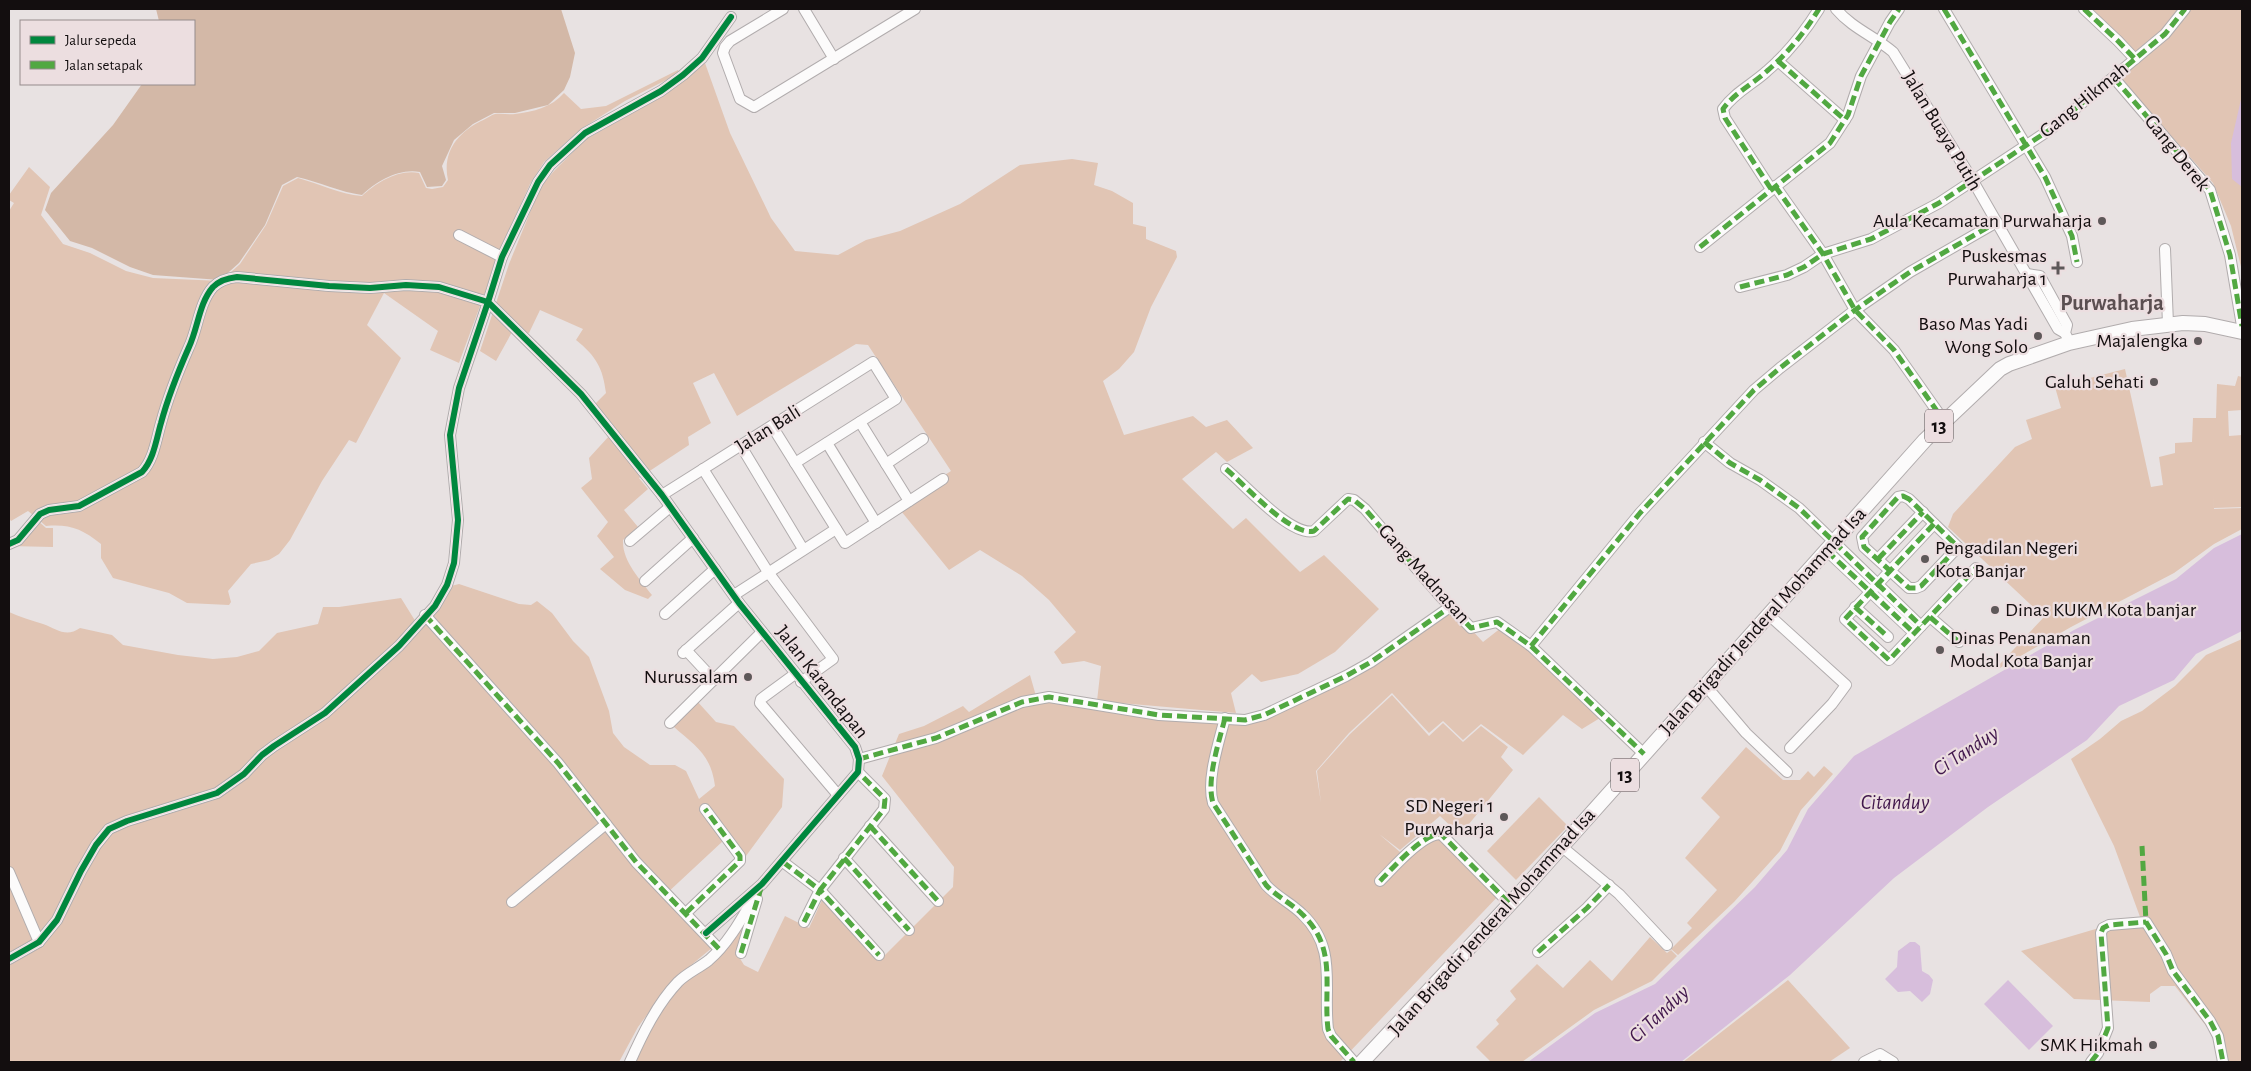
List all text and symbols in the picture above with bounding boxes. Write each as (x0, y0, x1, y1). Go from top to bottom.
legend (20, 20, 195, 85)
text: Jalur sepeda (65, 33, 137, 48)
text: Jalan setapak (65, 58, 143, 73)
street label: Gang Hikmah (2036, 58, 2132, 142)
street label: Jalan Buaya Putih (1899, 68, 1985, 194)
street label: Gang Derek (2141, 111, 2213, 195)
place label: Aula Kecamatan Purwaharja (1873, 211, 2092, 231)
marker: Aula Kecamatan Purwaharja (2096, 215, 2108, 227)
place label: Puskesmas Purwaharja 1 (1947, 246, 2047, 289)
marker: Puskesmas Purwaharja 1 (2051, 261, 2065, 275)
district label: Purwaharja (2060, 292, 2164, 315)
place label: Baso Mas Yadi Wong Solo (1918, 314, 2028, 357)
marker: Baso Mas Yadi Wong Solo (2032, 330, 2044, 342)
place label: Majalengka (2096, 331, 2188, 351)
marker: Majalengka (2192, 335, 2204, 347)
place label: Galuh Sehati (2045, 372, 2144, 392)
marker: Galuh Sehati (2148, 376, 2160, 388)
street label: Jalan Bali (732, 401, 804, 457)
road number: 13 (1925, 410, 1953, 442)
street label: Jalan Brigadir Jenderal Mohammad Isa (1656, 504, 1870, 738)
street label: Gang Madnasan (1375, 521, 1473, 627)
place label: Pengadilan Negeri Kota Banjar (1935, 538, 2078, 581)
marker: Pengadilan Negeri Kota Banjar (1919, 553, 1931, 565)
place label: Dinas KUKM Kota banjar (2005, 600, 2197, 620)
marker: Dinas KUKM Kota banjar (1989, 604, 2001, 616)
street label: Jalan Karandapan (772, 622, 872, 742)
place label: Dinas Penanaman Modal Kota Banjar (1950, 628, 2094, 671)
marker: Dinas Penanaman Modal Kota Banjar (1934, 644, 1946, 656)
place label: Nurussalam (644, 667, 738, 687)
marker: Nurussalam (742, 671, 754, 683)
water label: Ci Tanduy (1929, 722, 2003, 780)
road number: 13 (1611, 758, 1639, 792)
water label: Citanduy (1861, 792, 1930, 813)
place label: SD Negeri 1 Purwaharja (1404, 796, 1494, 839)
street label: Jalan Brigadir Jenderal Mohammad Isa (1385, 805, 1599, 1039)
marker: SD Negeri 1 Purwaharja (1498, 811, 1510, 823)
water label: Ci Tanduy (1625, 981, 1693, 1047)
place label: SMK Hikmah (2040, 1035, 2143, 1055)
marker: SMK Hikmah (2147, 1039, 2159, 1051)

